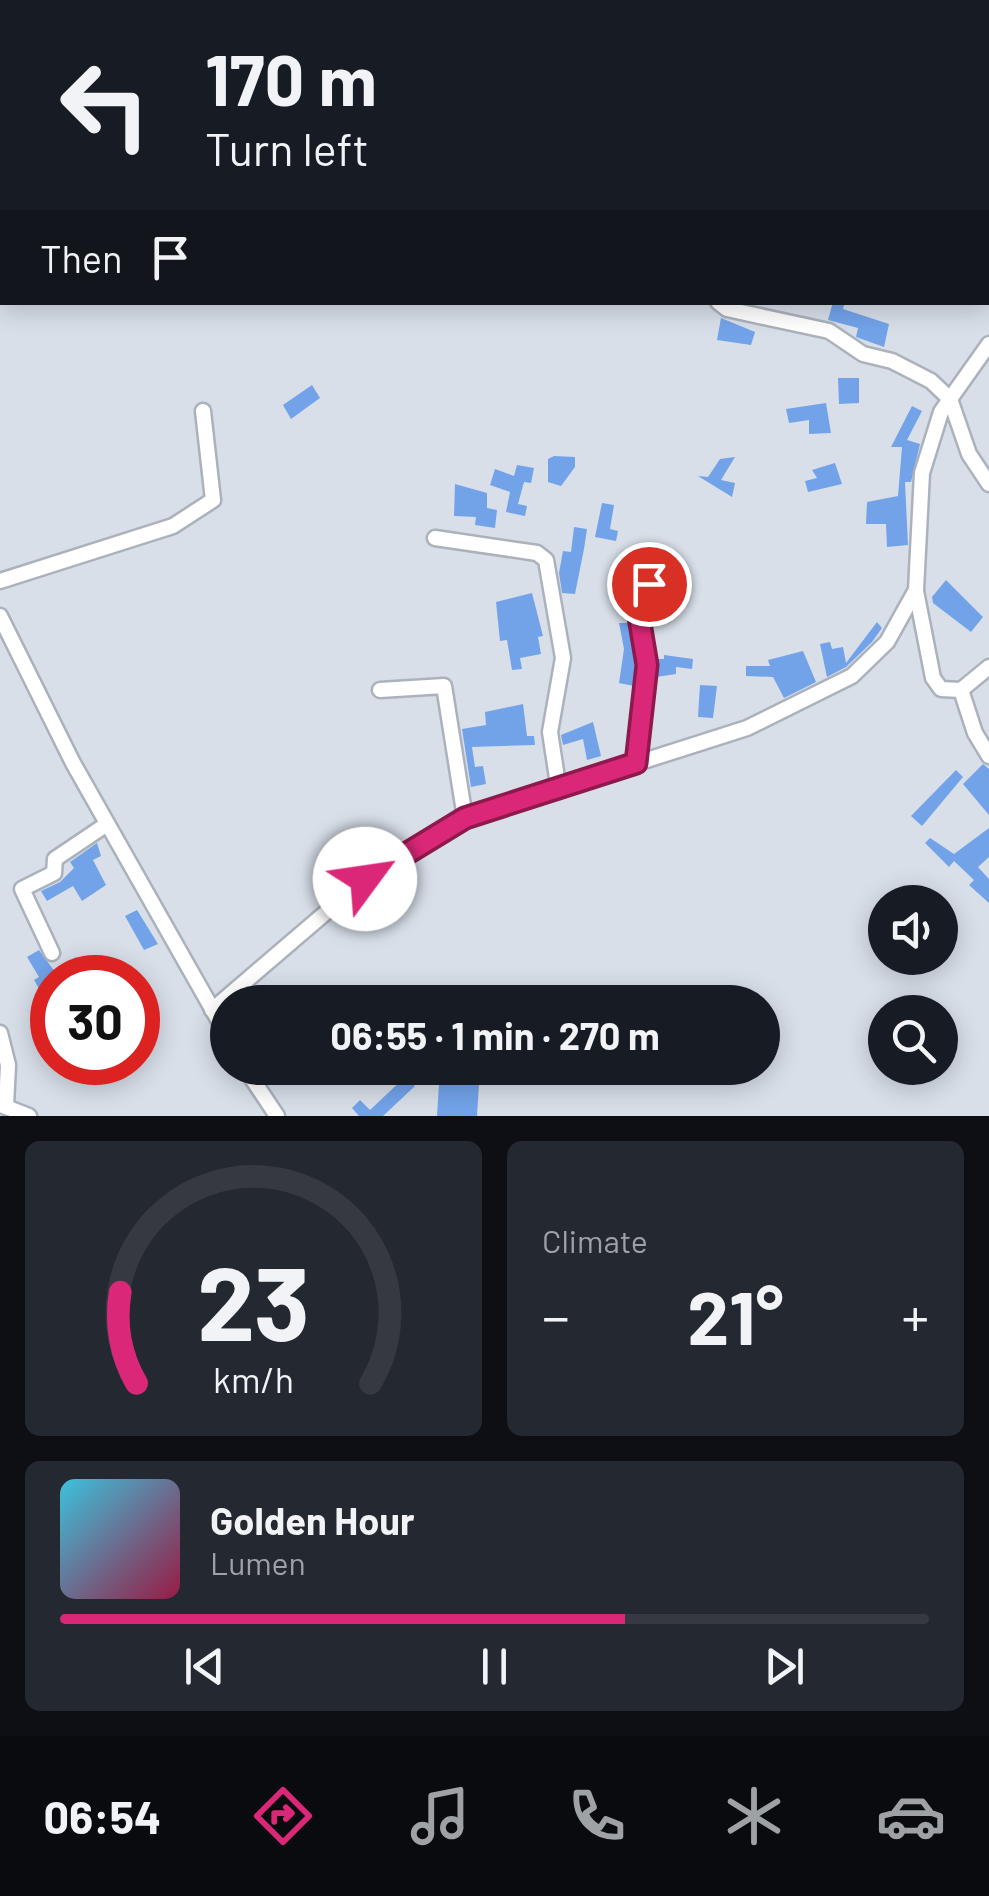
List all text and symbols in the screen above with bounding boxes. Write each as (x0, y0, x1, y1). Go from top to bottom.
text: 170 m (205, 36, 377, 120)
icon: left (40, 40, 170, 170)
text: Turn left (205, 121, 369, 175)
icon: arrive (143, 230, 198, 285)
text: Then (40, 235, 123, 281)
pin (607, 542, 692, 627)
icon: arrive (622, 557, 677, 612)
position arrow (313, 827, 417, 931)
map controls (868, 885, 958, 1085)
button: sound (868, 885, 958, 975)
speed limit sign: 30 (30, 955, 160, 1085)
button: search (868, 995, 958, 1085)
text: 06:55 · 1 min · 270 m (330, 1012, 660, 1058)
text: Climate (542, 1221, 648, 1259)
text: 23 (197, 1237, 310, 1362)
text: 21° (687, 1270, 784, 1360)
text: − (542, 1282, 570, 1348)
text: + (901, 1282, 929, 1348)
text: km/h (213, 1357, 294, 1400)
text: Golden Hour (210, 1497, 415, 1543)
text: Lumen (210, 1543, 306, 1581)
icon: previous (177, 1639, 232, 1694)
icon: pause (467, 1639, 522, 1694)
icon: next (757, 1639, 812, 1694)
icon: directions (248, 1781, 318, 1851)
icon: music (405, 1781, 475, 1851)
icon: phone (562, 1781, 632, 1851)
icon: climate (719, 1781, 789, 1851)
icon: car (876, 1781, 946, 1851)
text: 06:54 (43, 1789, 161, 1843)

